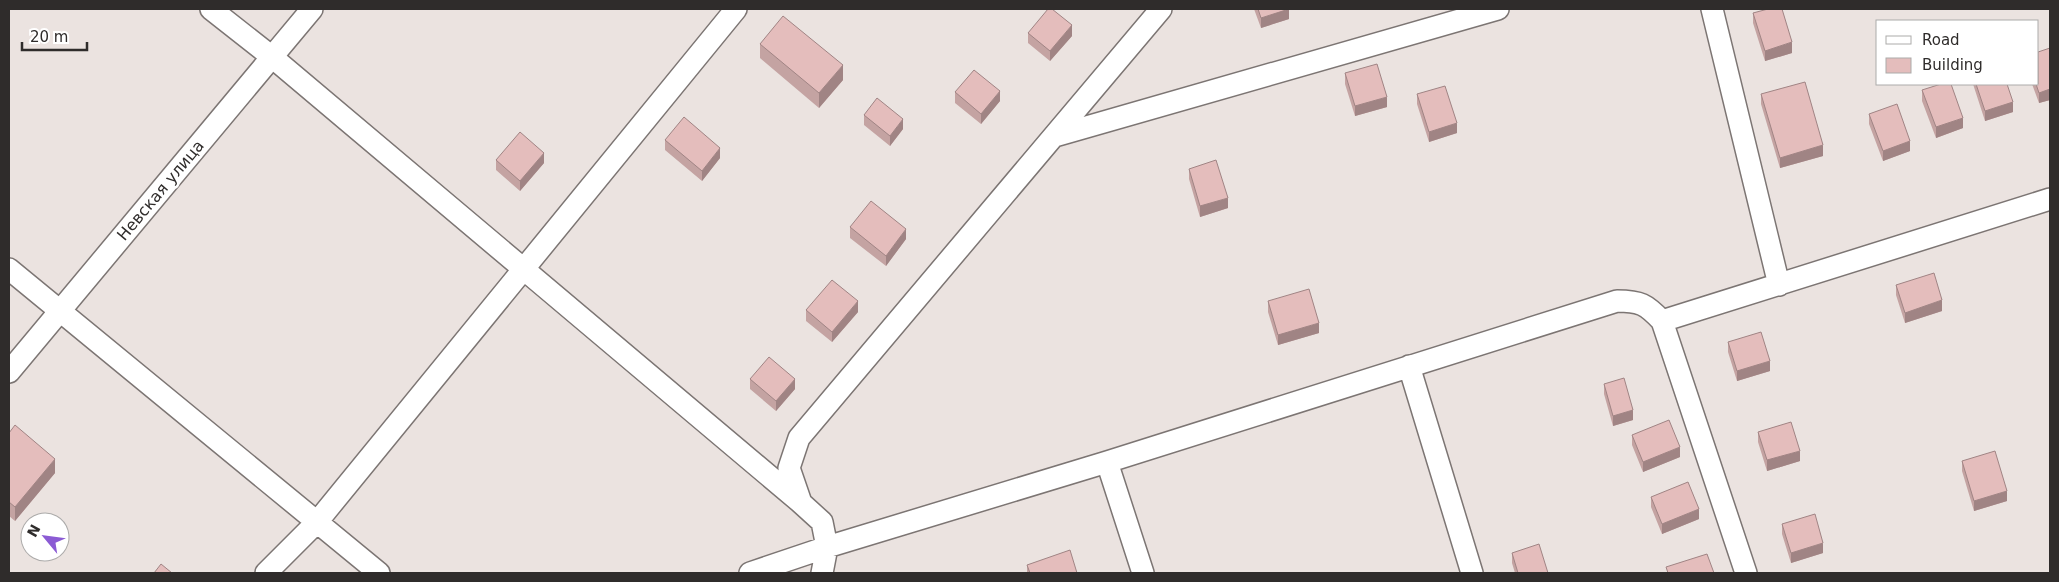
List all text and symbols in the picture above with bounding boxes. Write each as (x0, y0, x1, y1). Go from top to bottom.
scale bar (22, 20, 88, 52)
legend (1876, 20, 2039, 85)
text: 20 m (30, 28, 68, 46)
text: Road (1922, 31, 1960, 49)
text: Building (1922, 56, 1983, 74)
street label: Невская улица (113, 136, 208, 244)
north arrow (20, 512, 70, 562)
text: N (24, 522, 43, 540)

